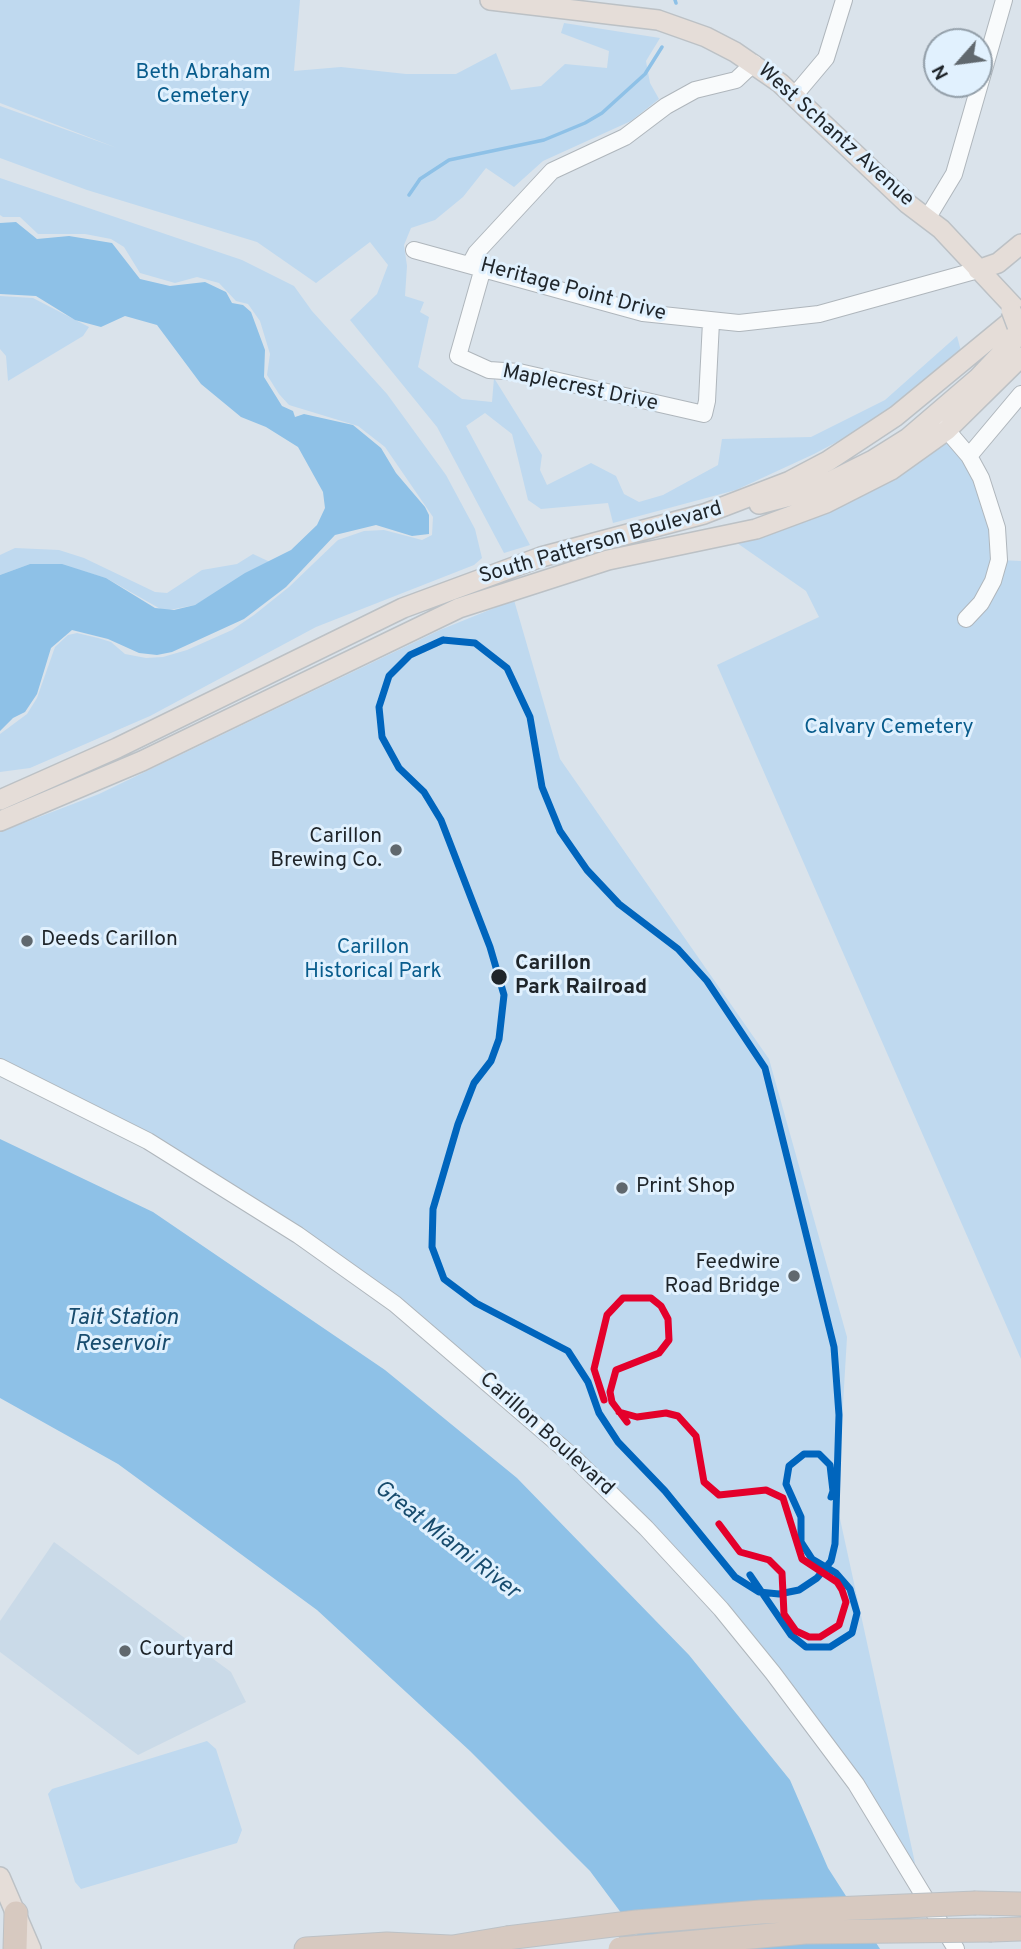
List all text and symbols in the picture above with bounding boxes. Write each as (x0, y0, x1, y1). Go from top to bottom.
north arrow (923, 28, 993, 98)
street label: West Schantz Avenue (752, 59, 918, 213)
text: N (927, 60, 955, 84)
park label: Beth Abraham Cemetery (135, 61, 271, 111)
street label: Heritage Point Drive (477, 254, 669, 328)
street label: Maplecrest Drive (500, 360, 660, 418)
street label: South Patterson Boulevard (477, 497, 725, 591)
park label: Calvary Cemetery (804, 716, 974, 742)
place label: Carillon Brewing Co. (270, 825, 382, 875)
marker: Carillon Brewing Co. (388, 842, 404, 858)
place label: Deeds Carillon (41, 928, 178, 954)
marker: Deeds Carillon (19, 933, 35, 949)
park label: Carillon Historical Park (304, 936, 442, 986)
place label: Carillon Park Railroad (515, 952, 647, 1002)
marker: Carillon Park Railroad (489, 967, 509, 987)
place label: Print Shop (636, 1175, 735, 1201)
marker: Print Shop (614, 1180, 630, 1196)
place label: Feedwire Road Bridge (664, 1251, 780, 1301)
marker: Feedwire Road Bridge (786, 1268, 802, 1284)
water label: Tait Station Reservoir (66, 1305, 178, 1359)
street label: Carillon Boulevard (473, 1368, 619, 1502)
water label: Great Miami River (368, 1476, 524, 1606)
place label: Courtyard (139, 1638, 234, 1664)
marker: Courtyard (117, 1643, 133, 1659)

